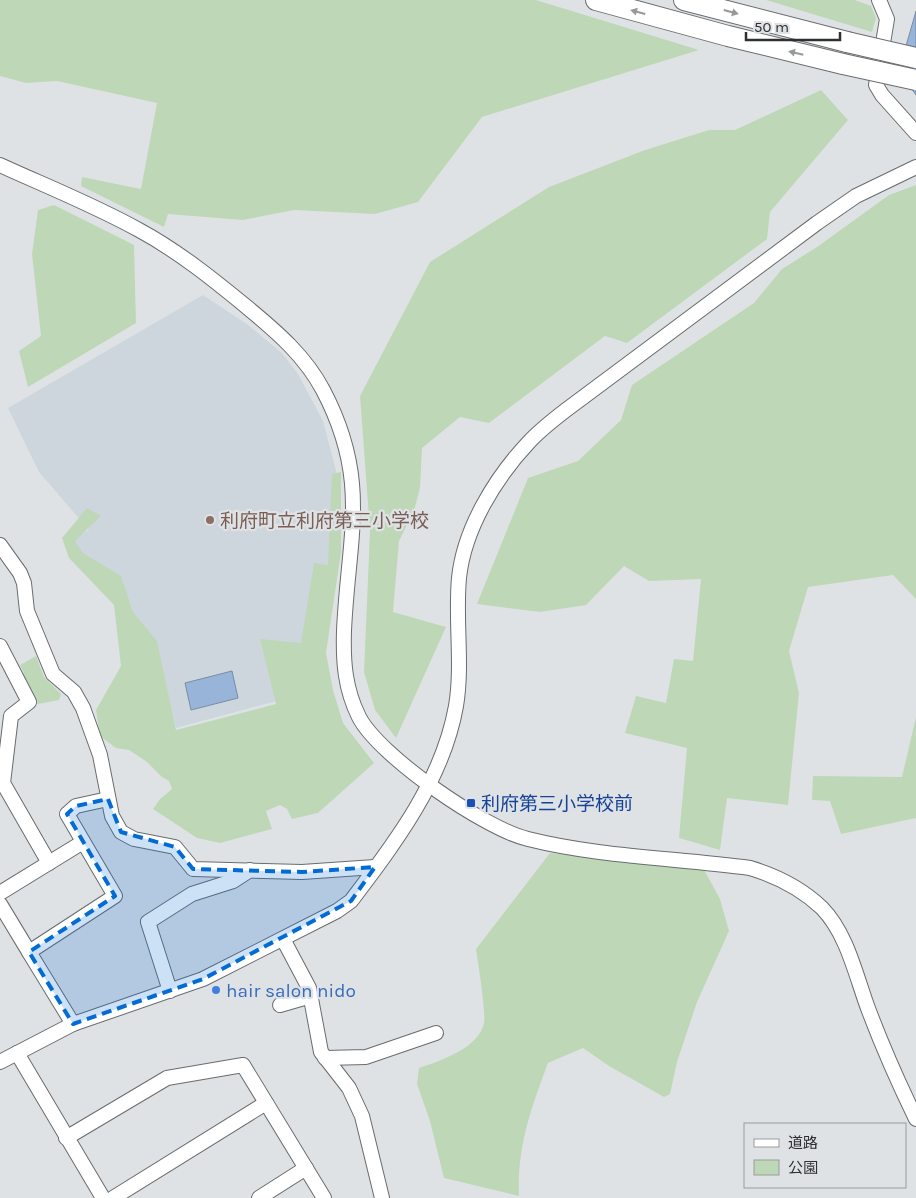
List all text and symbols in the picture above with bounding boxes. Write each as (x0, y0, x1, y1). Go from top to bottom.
one-way arrow (631, 7, 646, 15)
one-way arrow (723, 9, 738, 17)
scale bar (746, 10, 840, 42)
text: 50 m (754, 18, 789, 36)
one-way arrow (788, 49, 803, 57)
place label: 利府町立利府第三小学校 (220, 510, 429, 532)
marker: 利府町立利府第三小学校 (204, 514, 216, 526)
place label: 利府第三小学校前 (481, 793, 633, 815)
marker: 利府第三小学校前 (465, 797, 477, 809)
place label: hair salon nido (226, 980, 356, 1002)
marker: hair salon nido (210, 984, 222, 996)
legend (744, 1123, 906, 1188)
text: 道路 (788, 1134, 818, 1152)
text: 公園 (788, 1159, 818, 1177)

